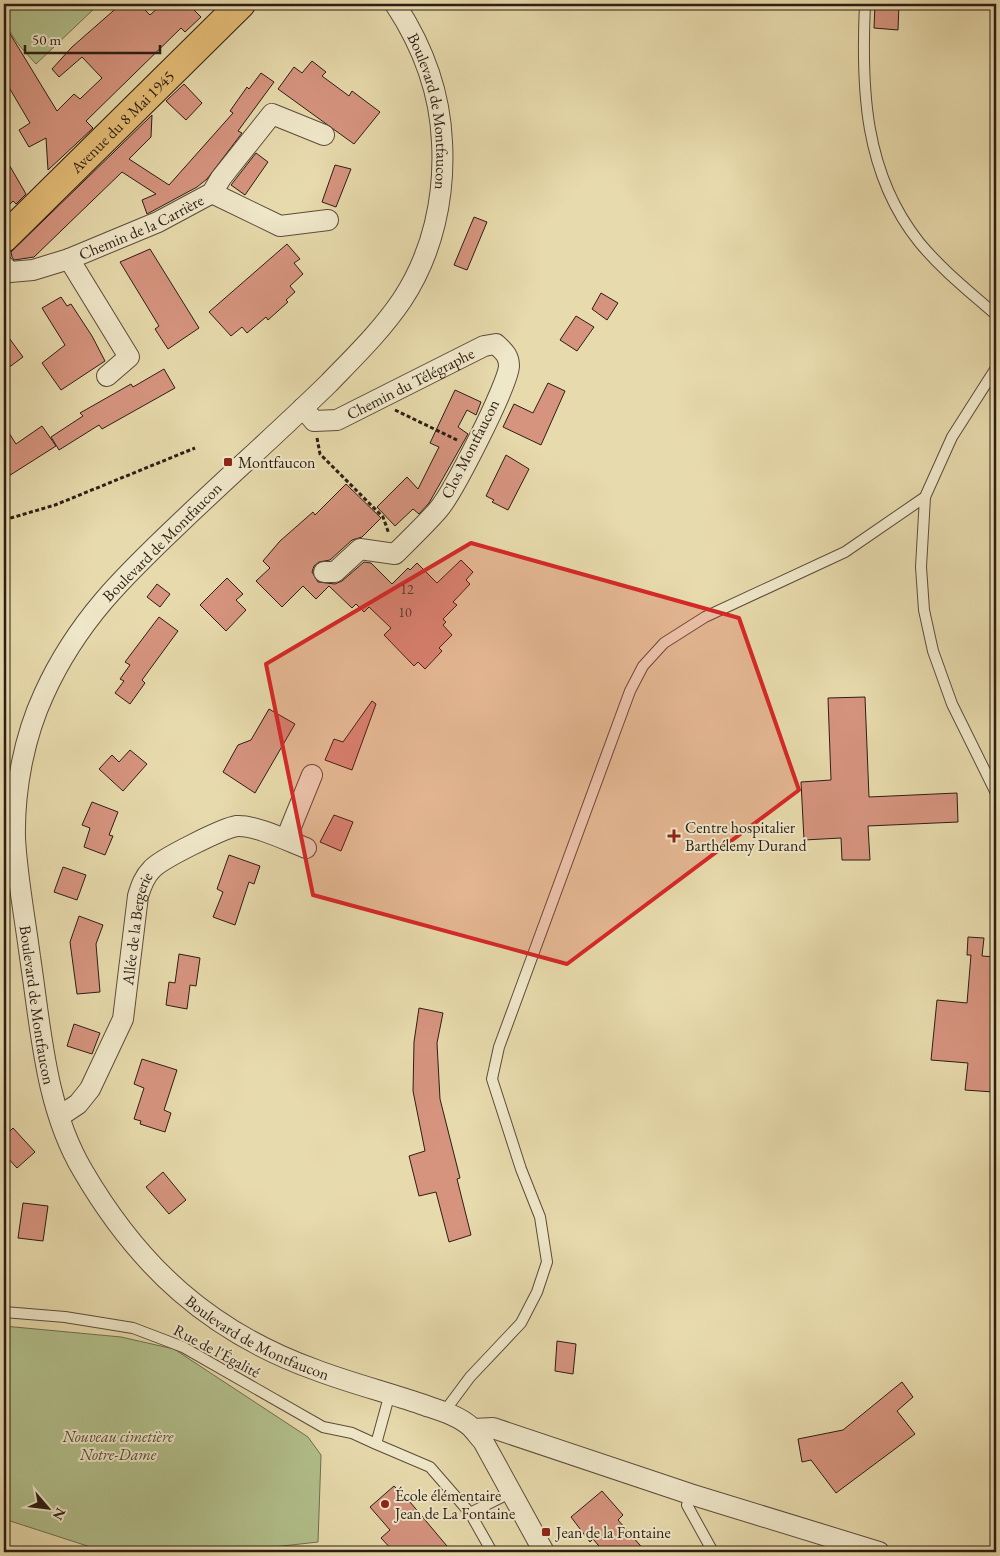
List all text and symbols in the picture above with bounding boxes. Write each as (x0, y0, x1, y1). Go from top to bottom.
scale bar (25, 22, 160, 54)
street label: Boulevard de Montfaucon (403, 29, 453, 191)
text: 50 m (32, 30, 61, 49)
street label: Avenue du 8 Mai 1945 (65, 65, 179, 178)
street label: Chemin de la Carrière (76, 189, 207, 264)
street label: Chemin du Télégraphe (343, 342, 478, 424)
street label: Clos Montfaucon (436, 395, 504, 502)
place label: Montfaucon (238, 452, 316, 473)
marker: Montfaucon (222, 456, 234, 468)
street label: Boulevard de Montfaucon (98, 477, 227, 606)
house number: 12 (400, 580, 414, 598)
house number: 10 (398, 603, 412, 621)
place label: Centre hospitalier Barthélemy Durand (685, 817, 807, 856)
marker: Centre hospitalier Barthélemy Durand (667, 829, 681, 843)
street label: Allée de la Bergerie (117, 867, 157, 987)
street label: Boulevard de Montfaucon (15, 924, 60, 1087)
street label: Boulevard de Montfaucon (181, 1290, 333, 1385)
street label: Rue de l'Égalité (170, 1319, 264, 1383)
park label: Nouveau cimetière Notre-Dame (61, 1426, 174, 1465)
north arrow (22, 1484, 72, 1534)
place label: École élémentaire Jean de La Fontaine (393, 1485, 515, 1524)
marker: École élémentaire Jean de La Fontaine (379, 1498, 391, 1510)
text: N (49, 1505, 70, 1524)
place label: Jean de la Fontaine (554, 1522, 671, 1543)
marker: Jean de la Fontaine (540, 1526, 552, 1538)

